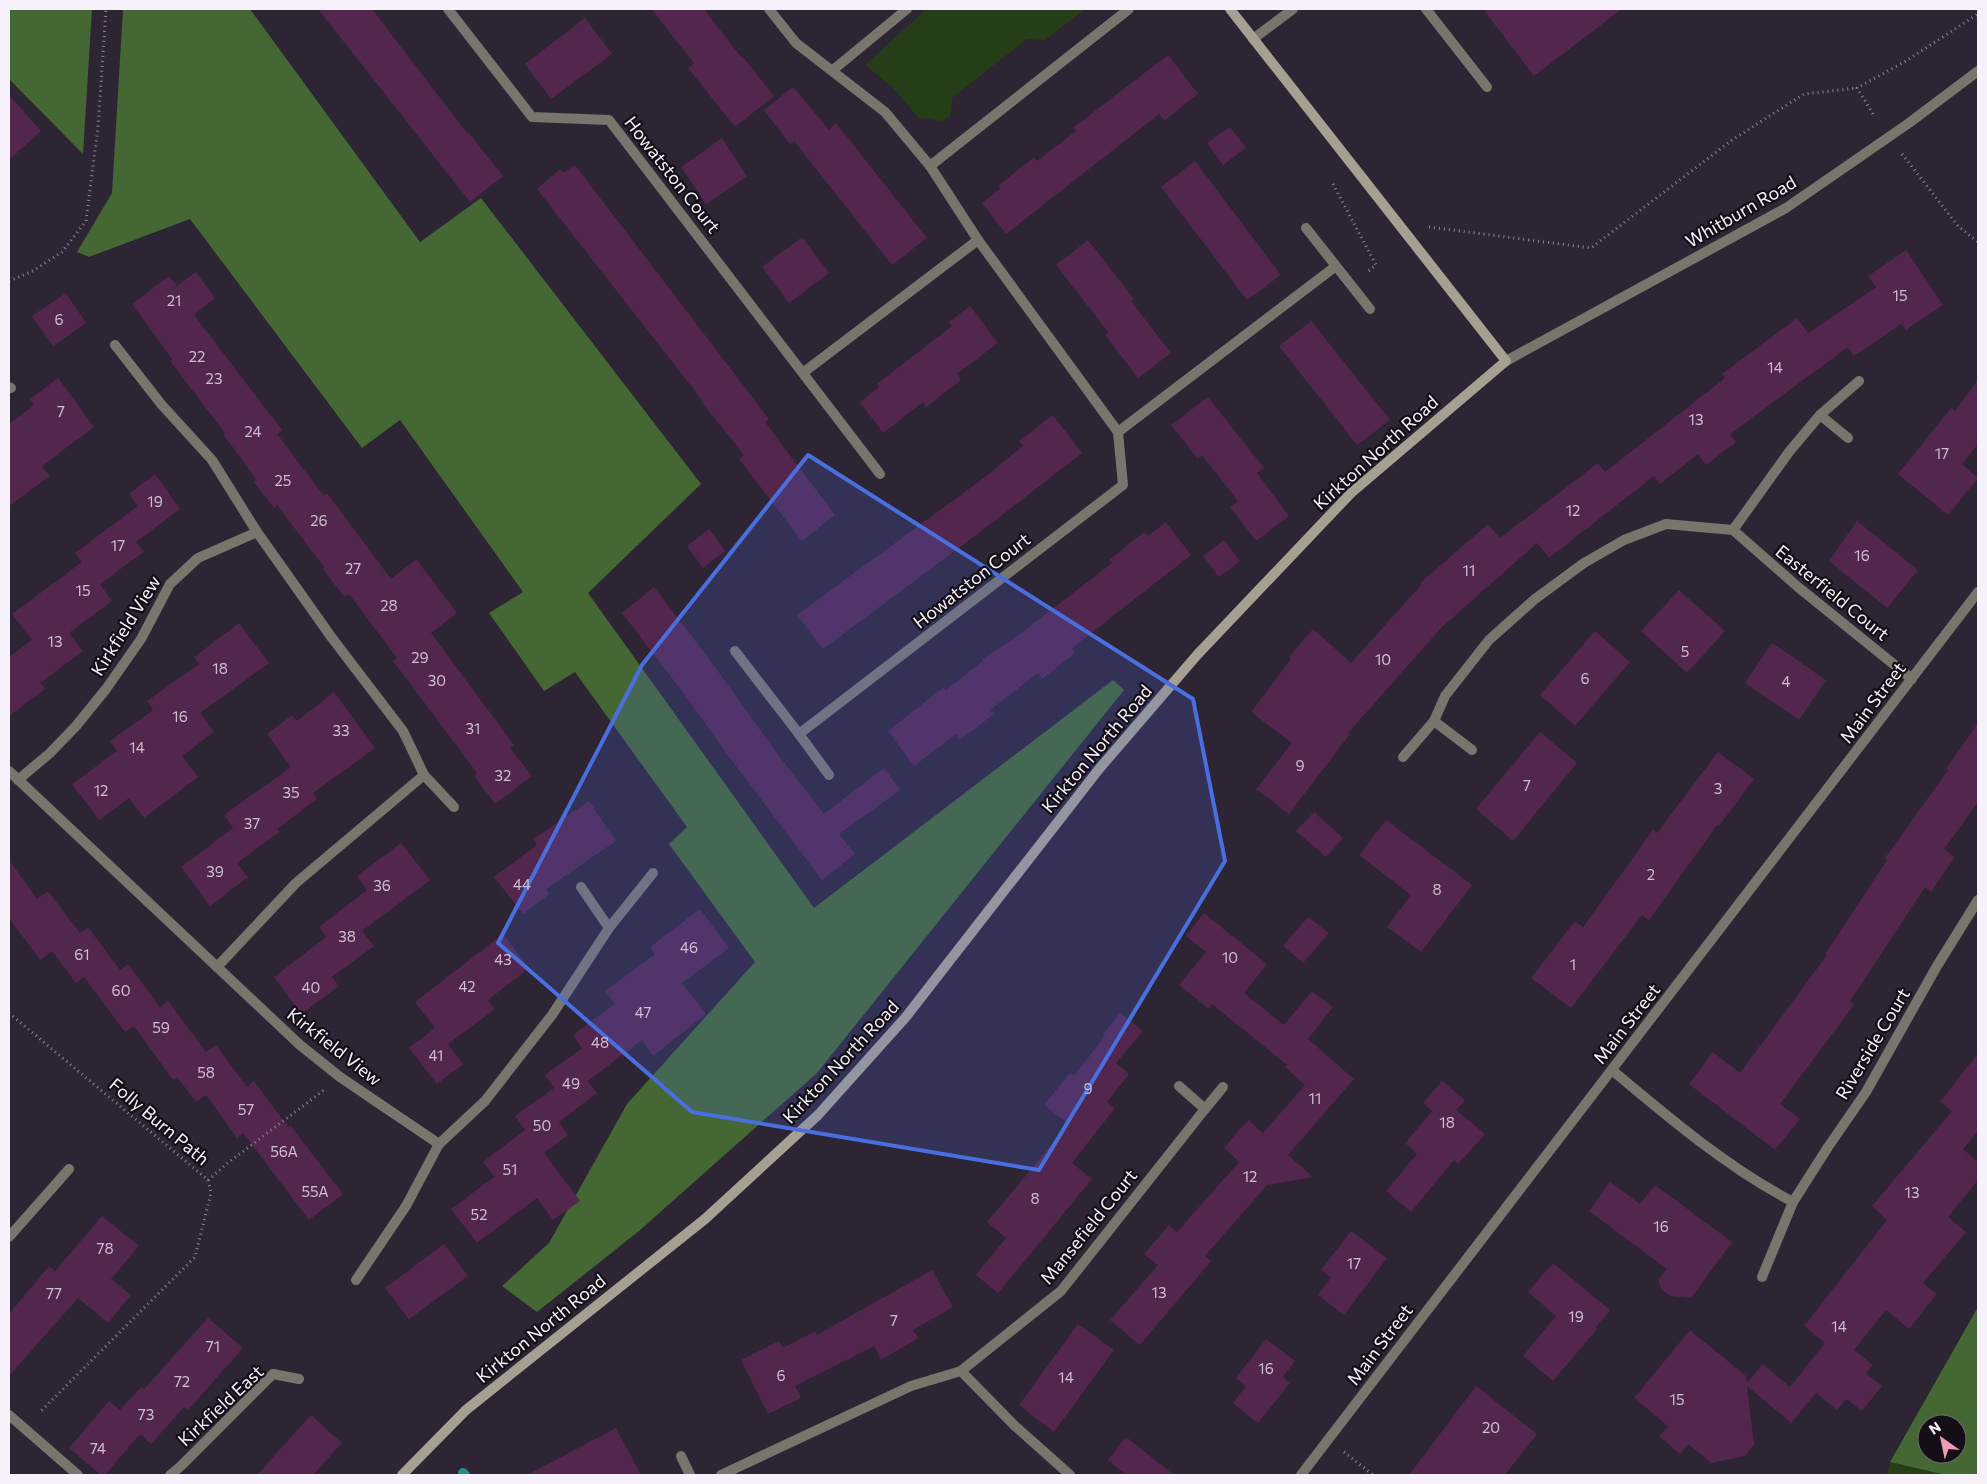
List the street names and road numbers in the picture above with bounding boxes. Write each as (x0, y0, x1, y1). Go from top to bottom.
street label: Howatston Court (620, 111, 725, 237)
street label: Whitburn Road (1681, 171, 1800, 252)
street label: Kirkton North Road (1308, 391, 1442, 514)
street label: Howatston Court (908, 528, 1034, 633)
street label: Easterfield Court (1771, 540, 1894, 645)
street label: Kirkfield View (86, 571, 165, 680)
street label: Main Street (1835, 658, 1910, 747)
street label: Kirkton North Road (1036, 680, 1156, 817)
street label: Main Street (1588, 979, 1664, 1068)
street label: Riverside Court (1830, 984, 1914, 1103)
street label: Kirkton North Road (778, 995, 903, 1127)
street label: Kirkfield View (283, 1002, 386, 1090)
street label: Folly Burn Path (105, 1073, 214, 1169)
street label: Mansefield Court (1035, 1164, 1141, 1288)
street label: Kirkton North Road (471, 1269, 610, 1387)
street label: Main Street (1342, 1300, 1417, 1389)
street label: Kirkfield East (173, 1360, 268, 1450)

